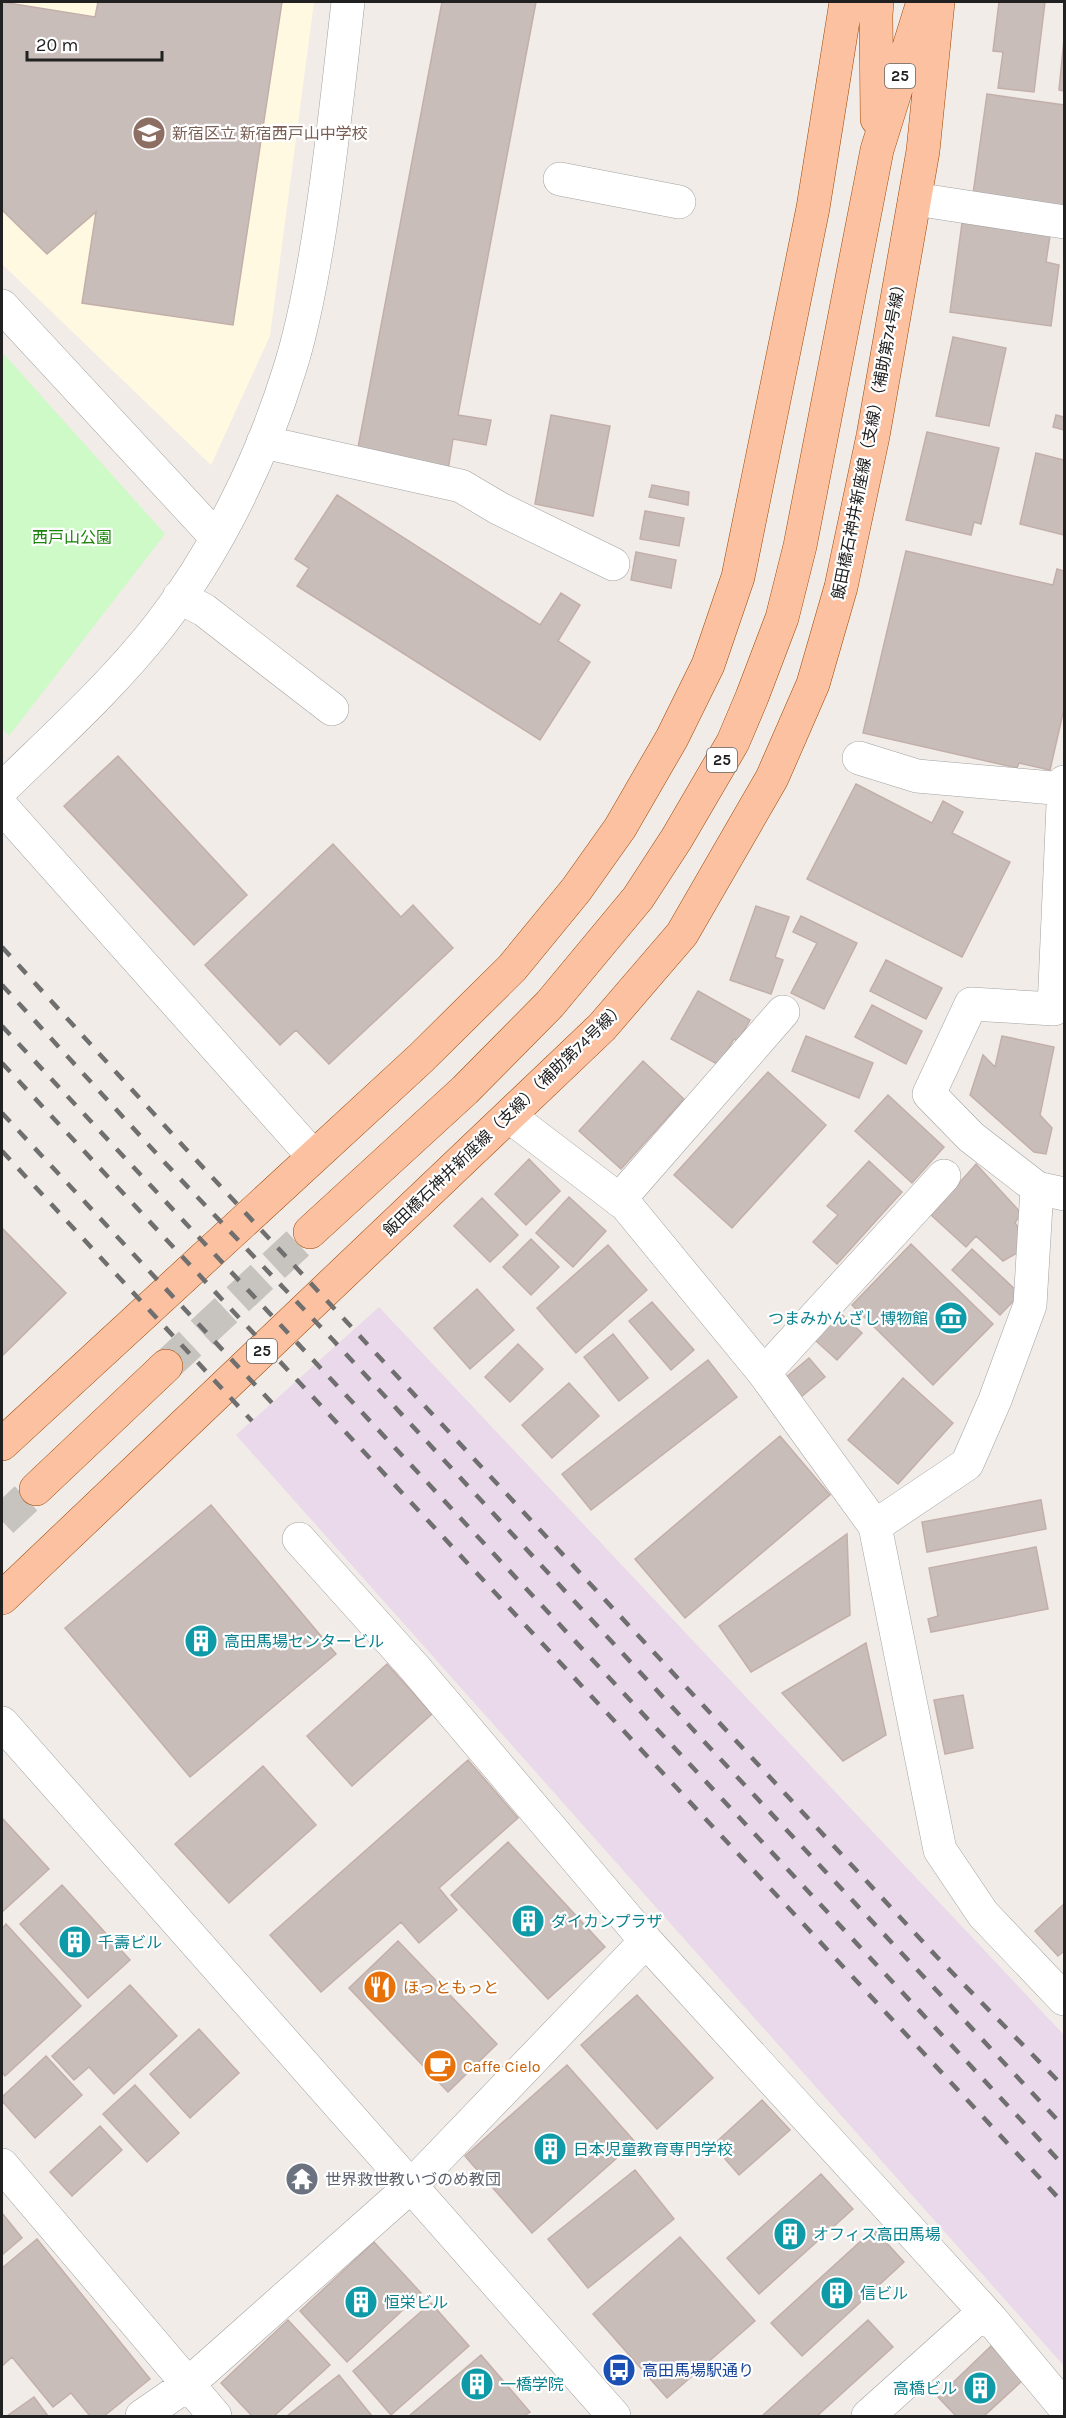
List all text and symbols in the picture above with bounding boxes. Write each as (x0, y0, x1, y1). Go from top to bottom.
scale bar (27, 24, 162, 62)
text: 20 m (36, 34, 78, 56)
road number: 25 (885, 64, 915, 88)
school or university icon: 新宿区立 新宿西戸山中学校 (131, 115, 167, 151)
place label: 新宿区立 新宿西戸山中学校 (172, 124, 368, 143)
street label: 飯田橋石神井新座線（支線）（補助第74号線） (828, 275, 910, 601)
park label: 西戸山公園 (32, 528, 112, 547)
road number: 25 (707, 748, 737, 772)
street label: 飯田橋石神井新座線（支線）（補助第74号線） (379, 998, 629, 1240)
museum icon: つまみかんざし博物館 (933, 1300, 969, 1336)
place label: つまみかんざし博物館 (768, 1309, 928, 1328)
road number: 25 (247, 1339, 277, 1363)
building icon: 高田馬場センタービル (183, 1623, 219, 1659)
place label: 高田馬場センタービル (224, 1632, 384, 1651)
building icon: ダイカンプラザ (510, 1903, 546, 1939)
place label: ダイカンプラザ (551, 1912, 663, 1931)
building icon: 千壽ビル (57, 1924, 93, 1960)
place label: 千壽ビル (98, 1933, 162, 1952)
restaurant icon: ほっともっと (362, 1969, 398, 2005)
place label: ほっともっと (403, 1978, 499, 1997)
cafe icon: Caffe Cielo (422, 2048, 458, 2084)
place label: Caffe Cielo (463, 2057, 541, 2076)
building icon: 日本児童教育専門学校 (532, 2131, 568, 2167)
place label: 日本児童教育専門学校 (573, 2140, 733, 2159)
temple icon: 世界救世教いづのめ教団 (284, 2161, 320, 2197)
place label: 世界救世教いづのめ教団 (325, 2170, 501, 2189)
building icon: オフィス高田馬場 (772, 2216, 808, 2252)
place label: オフィス高田馬場 (813, 2225, 941, 2244)
building icon: 信ビル (819, 2275, 855, 2311)
building icon: 恒栄ビル (343, 2284, 379, 2320)
place label: 信ビル (860, 2284, 908, 2303)
place label: 恒栄ビル (384, 2293, 448, 2312)
bus stop icon: 高田馬場駅通り (601, 2352, 637, 2388)
place label: 高田馬場駅通り (642, 2361, 754, 2380)
building icon: 一橋学院 (459, 2366, 495, 2402)
building icon: 高橋ビル (962, 2370, 998, 2406)
place label: 一橋学院 (500, 2375, 564, 2394)
place label: 高橋ビル (893, 2379, 957, 2398)

